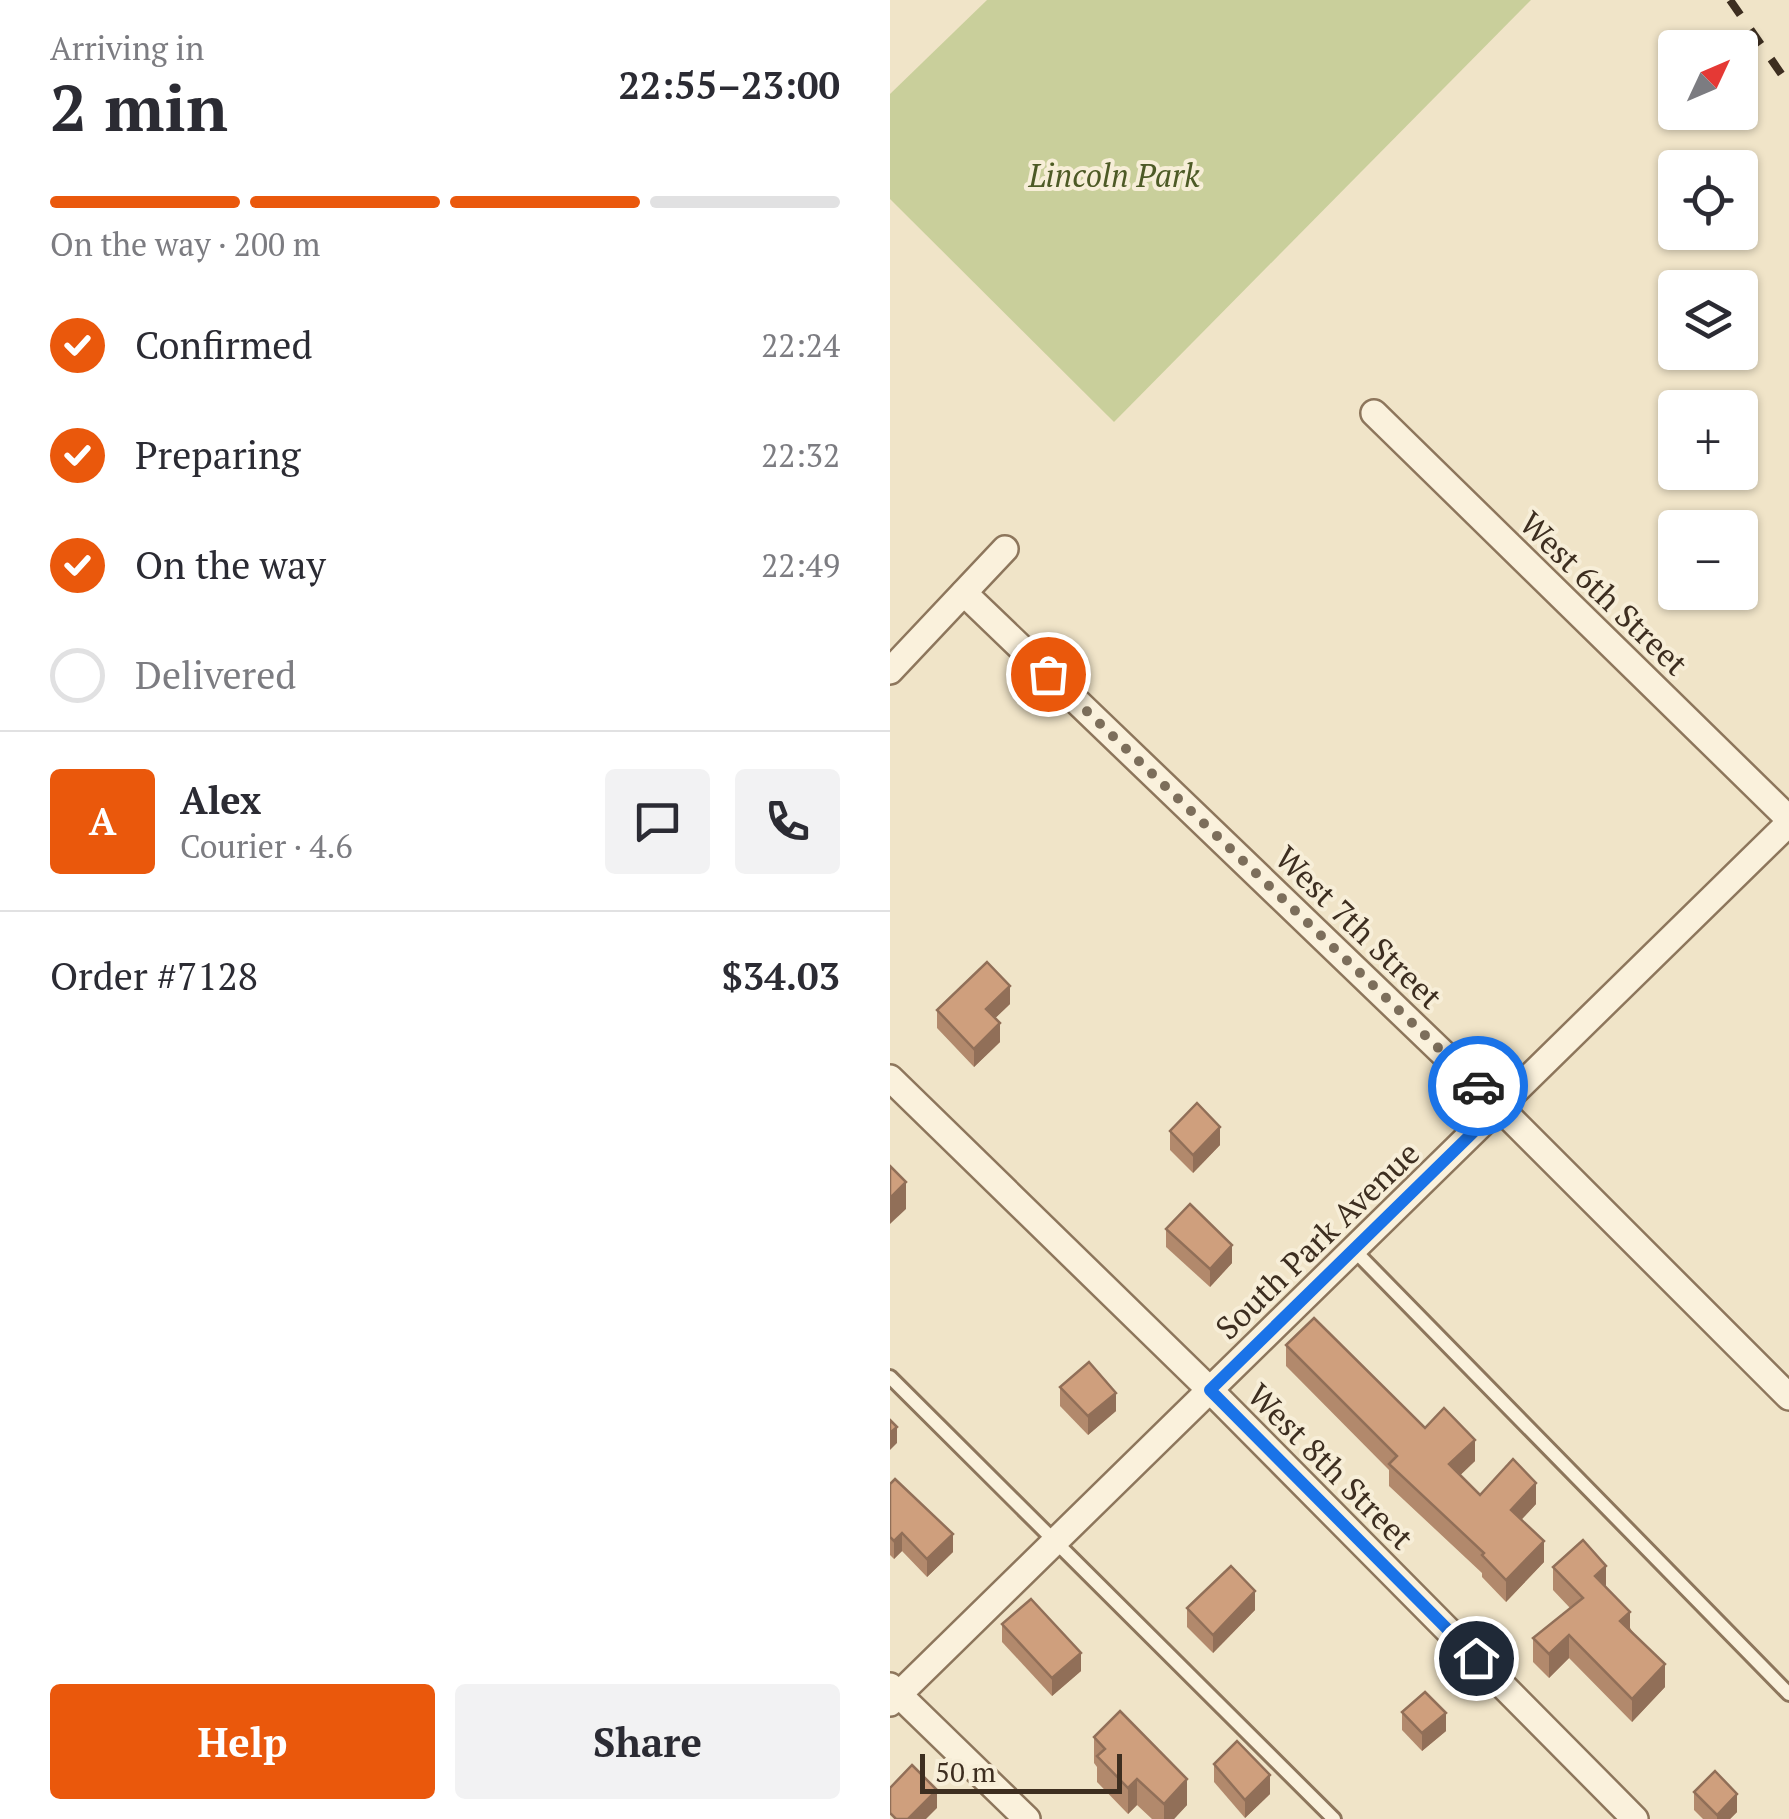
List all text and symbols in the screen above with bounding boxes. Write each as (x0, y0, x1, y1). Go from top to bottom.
text: Arriving in (50, 27, 204, 69)
north arrow (1658, 30, 1758, 130)
map controls (1658, 30, 1758, 610)
text: 22:55–23:00 (618, 60, 840, 110)
text: 2 min (50, 63, 228, 150)
button: locate (1658, 150, 1758, 250)
park label: Lincoln Park (1027, 154, 1200, 196)
text: On the way · 200 m (50, 223, 320, 265)
button: layers (1658, 270, 1758, 370)
icon: check (50, 318, 105, 373)
text: Confirmed (135, 320, 313, 370)
text: 22:24 (761, 324, 840, 366)
button: + (1658, 390, 1758, 490)
icon: check (50, 428, 105, 483)
text: Preparing (135, 430, 301, 480)
text: 22:32 (761, 434, 840, 476)
street label: West 6th Street (1511, 502, 1697, 684)
button: − (1658, 510, 1758, 610)
icon: check (50, 538, 105, 593)
text: On the way (135, 540, 326, 590)
text: 22:49 (761, 544, 840, 586)
pin (1006, 632, 1091, 717)
icon: bag (1021, 647, 1076, 702)
text: Delivered (135, 650, 296, 700)
button: chat (605, 769, 710, 874)
button: phone (735, 769, 840, 874)
text: Alex (180, 775, 261, 825)
text: A (89, 796, 116, 846)
text: Courier · 4.6 (180, 825, 352, 867)
street label: West 7th Street (1266, 837, 1452, 1018)
text: Order #7128 (50, 951, 258, 1001)
text: $34.03 (721, 951, 840, 1001)
courier (1428, 1036, 1528, 1136)
icon: car (1451, 1059, 1506, 1114)
street label: South Park Avenue (1206, 1132, 1428, 1348)
street label: West 8th Street (1239, 1374, 1423, 1558)
pin (1434, 1616, 1519, 1701)
icon: home (1449, 1631, 1504, 1686)
button: Help (50, 1684, 435, 1799)
button: Share (455, 1684, 840, 1799)
scale bar (920, 1749, 1122, 1794)
text: 50 m (935, 1753, 996, 1790)

